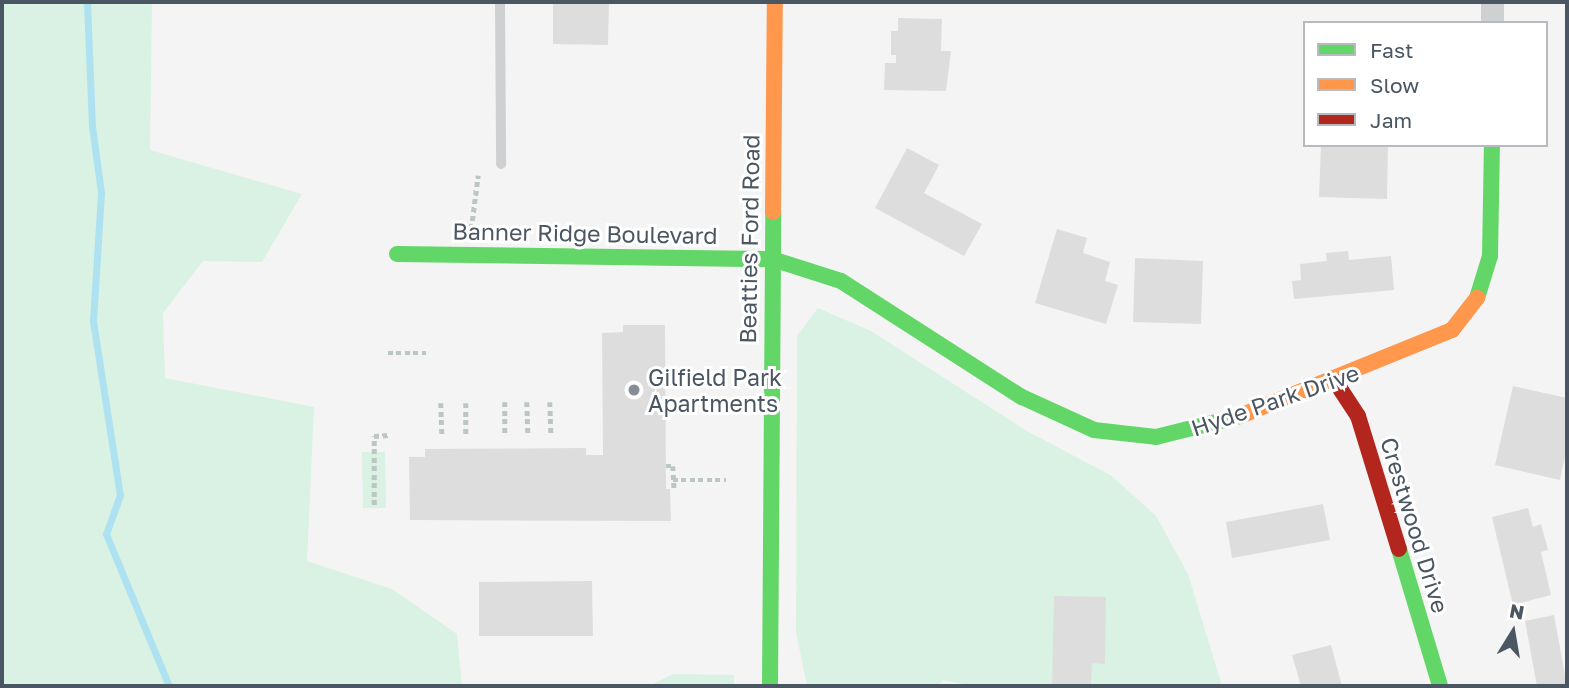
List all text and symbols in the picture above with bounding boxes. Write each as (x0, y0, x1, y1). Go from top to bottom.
legend (1303, 21, 1548, 147)
text: Fast (1370, 37, 1413, 63)
text: Slow (1370, 72, 1419, 98)
text: Jam (1370, 107, 1412, 133)
street label: Beatties Ford Road (733, 134, 765, 344)
street label: Banner Ridge Boulevard (452, 217, 718, 249)
street label: Hyde Park Drive (1187, 358, 1363, 442)
place label: Gilfield Park Apartments (648, 363, 782, 417)
marker: Gilfield Park Apartments (626, 382, 642, 398)
street label: Crestwood Drive (1375, 434, 1455, 616)
north arrow (1478, 597, 1548, 667)
text: N (1508, 598, 1526, 624)

